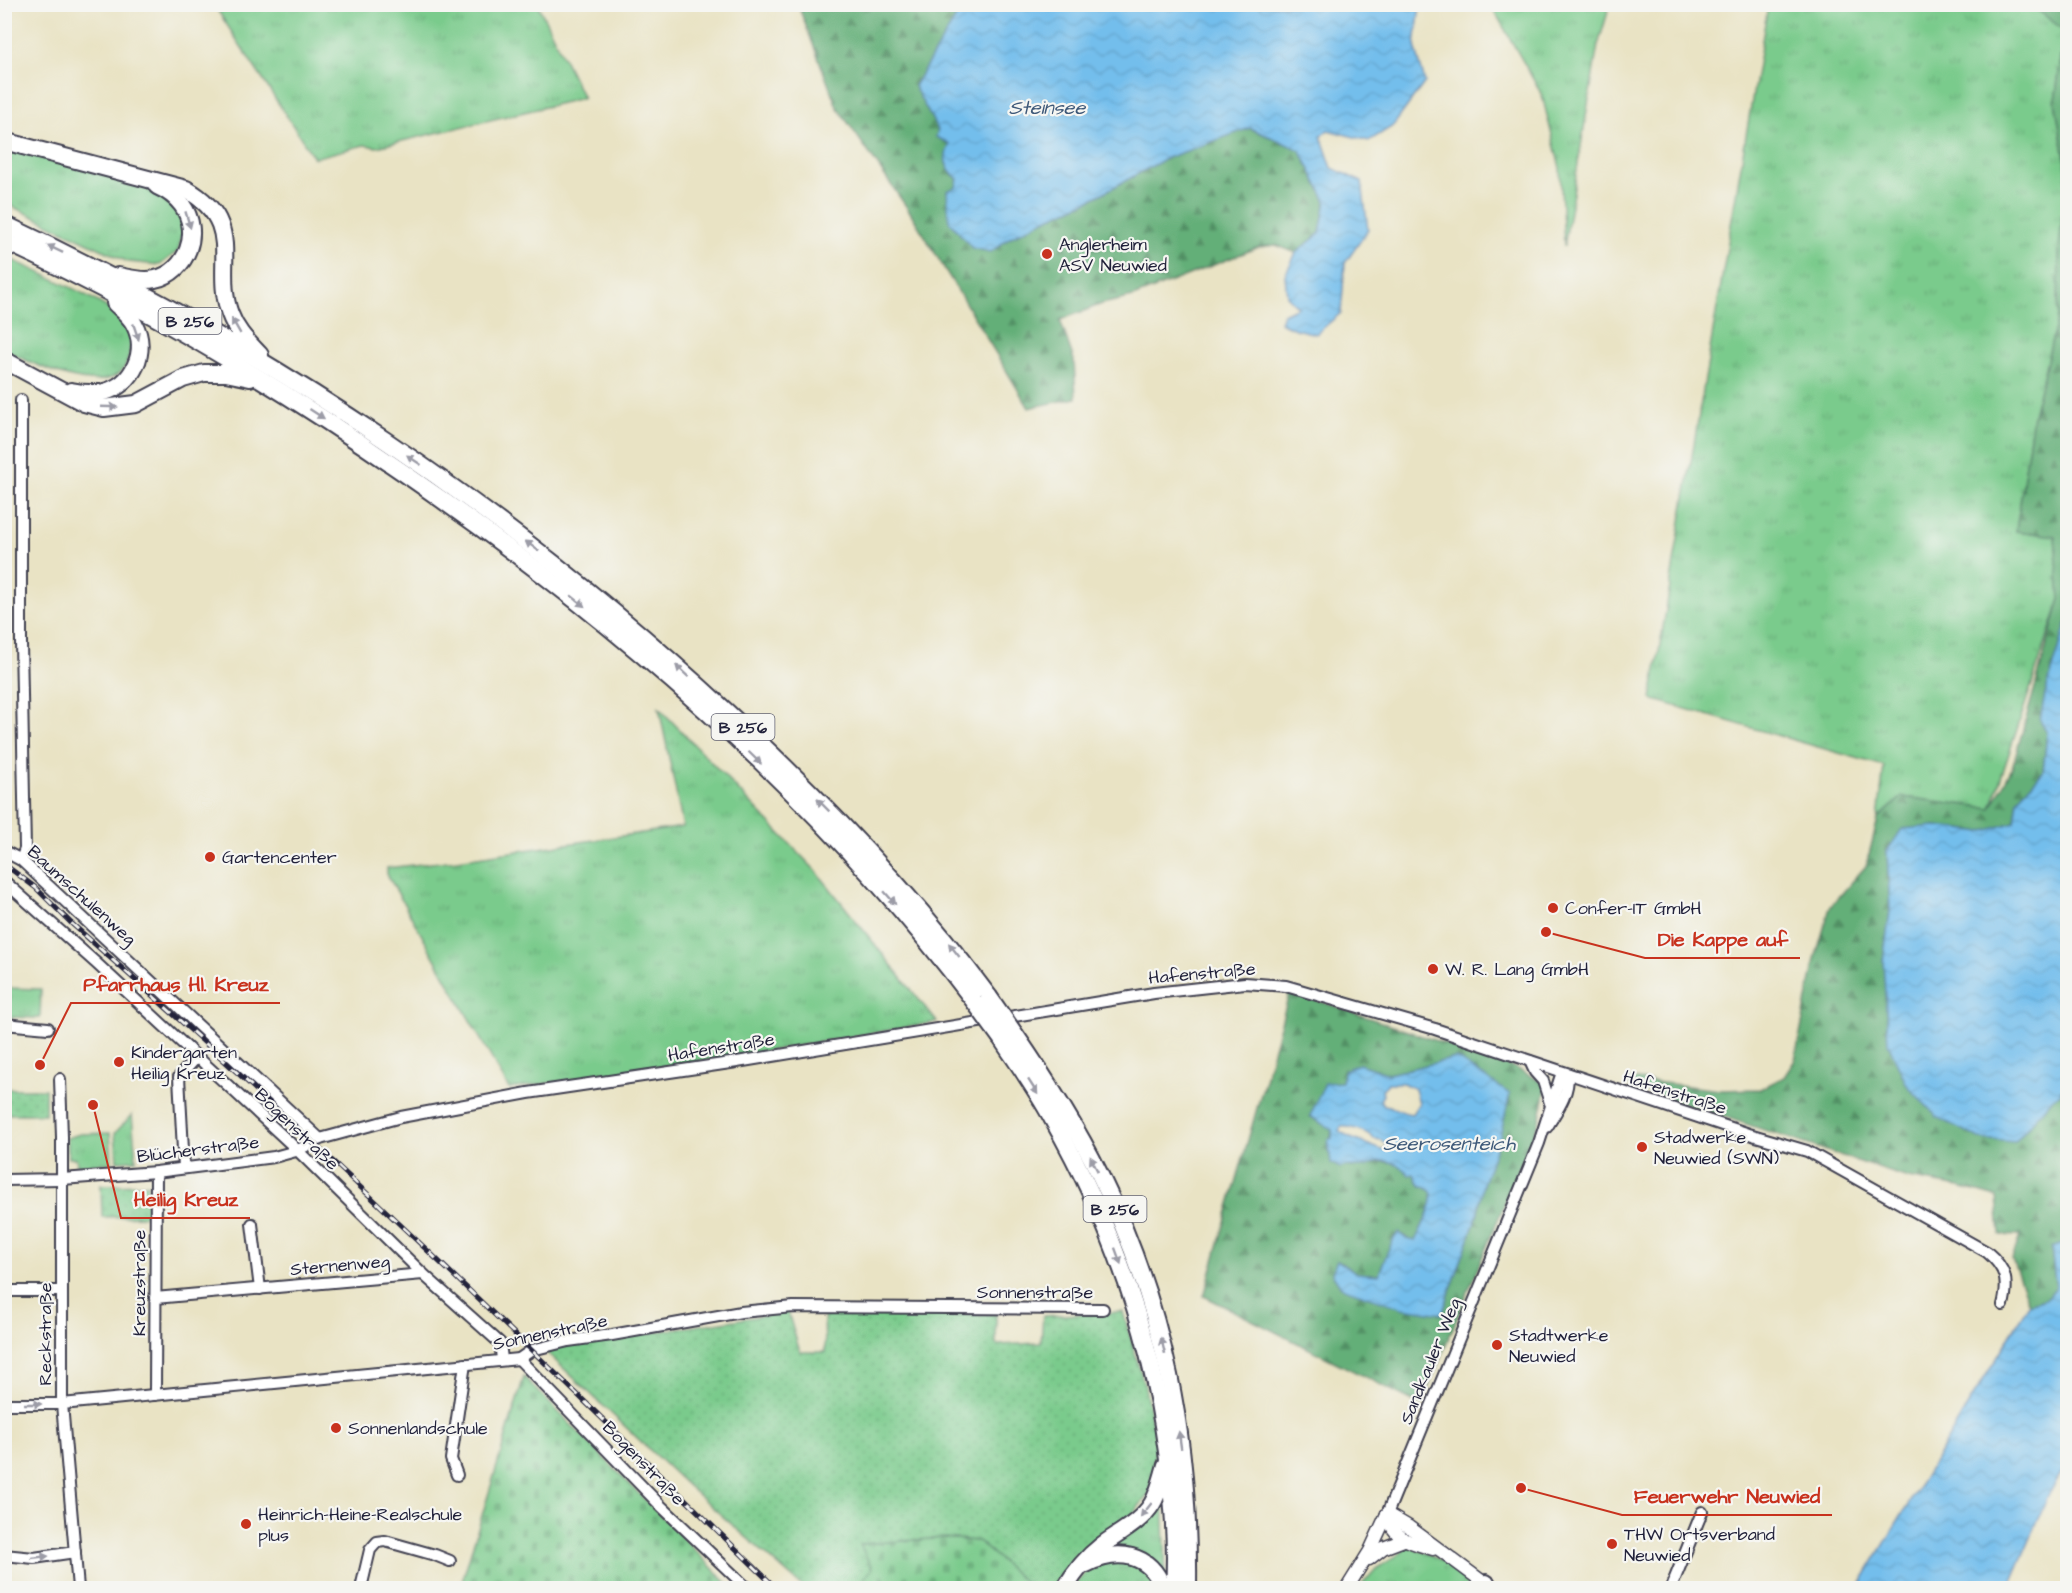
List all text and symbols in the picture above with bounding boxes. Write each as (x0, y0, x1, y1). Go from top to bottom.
water label: Steinsee (1009, 94, 1086, 122)
one-way arrow (184, 211, 193, 229)
place label: Anglerheim ASV Neuwied (1059, 232, 1167, 278)
one-way arrow (47, 244, 64, 253)
marker: Anglerheim ASV Neuwied (1040, 247, 1054, 261)
road number: B 256 (158, 308, 222, 334)
one-way arrow (231, 317, 241, 334)
one-way arrow (132, 323, 142, 341)
one-way arrow (100, 402, 119, 412)
one-way arrow (309, 408, 325, 420)
one-way arrow (406, 454, 422, 466)
one-way arrow (524, 540, 540, 553)
one-way arrow (570, 594, 586, 607)
one-way arrow (676, 664, 690, 678)
road number: B 256 (712, 714, 774, 740)
one-way arrow (747, 751, 762, 764)
one-way arrow (817, 799, 831, 813)
street label: Baumschulenweg (21, 840, 142, 952)
place label: Gartencenter (222, 845, 337, 870)
marker: Gartencenter (203, 850, 217, 864)
one-way arrow (883, 890, 896, 905)
place label: Confer-IT GmbH (1565, 896, 1702, 921)
marker: Confer-IT GmbH (1546, 901, 1560, 915)
callout: Die Kappe auf (1645, 920, 1800, 958)
text: Die Kappe auf (1658, 926, 1789, 954)
one-way arrow (948, 943, 960, 958)
street label: Hafenstraße (1147, 956, 1257, 991)
place label: W. R. Lang GmbH (1445, 957, 1589, 983)
marker: W. R. Lang GmbH (1426, 962, 1440, 976)
callout: Pfarrhaus Hl. Kreuz (71, 965, 280, 1003)
text: Pfarrhaus Hl. Kreuz (83, 971, 270, 999)
street label: Hafenstraße (666, 1027, 776, 1068)
place label: Kindergarten Heilig Kreuz (131, 1040, 237, 1087)
marker: Kindergarten Heilig Kreuz (112, 1055, 126, 1069)
street label: Hafenstraße (1620, 1064, 1730, 1121)
one-way arrow (1027, 1078, 1038, 1095)
street label: Bogenstraße (248, 1083, 345, 1177)
place label: Stadwerke Neuwied (SWN) (1654, 1125, 1779, 1171)
street label: Blücherstraße (136, 1130, 261, 1169)
water label: Seerosenteich (1383, 1130, 1516, 1158)
marker: Stadwerke Neuwied (SWN) (1635, 1140, 1649, 1154)
one-way arrow (1089, 1155, 1099, 1172)
callout: Heilig Kreuz (121, 1180, 250, 1218)
text: Heilig Kreuz (134, 1186, 239, 1215)
road number: B 256 (1084, 1196, 1146, 1222)
street label: Kreuzstraße (127, 1229, 152, 1336)
one-way arrow (1114, 1247, 1124, 1265)
street label: Sternenweg (289, 1249, 391, 1283)
street label: Sonnenstraße (977, 1280, 1093, 1305)
street label: Reckstraße (33, 1282, 58, 1385)
street label: Sandkauler Weg (1394, 1294, 1468, 1428)
street label: Sonnenstraße (491, 1308, 610, 1357)
place label: Stadtwerke Neuwied (1509, 1323, 1609, 1369)
one-way arrow (1157, 1336, 1167, 1355)
marker: Stadtwerke Neuwied (1490, 1338, 1504, 1352)
one-way arrow (24, 1399, 43, 1409)
street label: Bogenstraße (596, 1415, 691, 1512)
place label: Sonnenlandschule (348, 1416, 488, 1441)
marker: Sonnenlandschule (329, 1421, 343, 1435)
one-way arrow (1176, 1430, 1185, 1449)
callout: Feuerwehr Neuwied (1622, 1477, 1832, 1515)
text: Feuerwehr Neuwied (1634, 1483, 1821, 1511)
place label: Heinrich-Heine-Realschule plus (258, 1502, 462, 1548)
one-way arrow (1141, 1503, 1153, 1518)
marker: Heinrich-Heine-Realschule plus (239, 1517, 253, 1531)
place label: THW Ortsverband Neuwied (1624, 1522, 1775, 1568)
marker: THW Ortsverband Neuwied (1605, 1537, 1619, 1551)
one-way arrow (31, 1552, 50, 1562)

